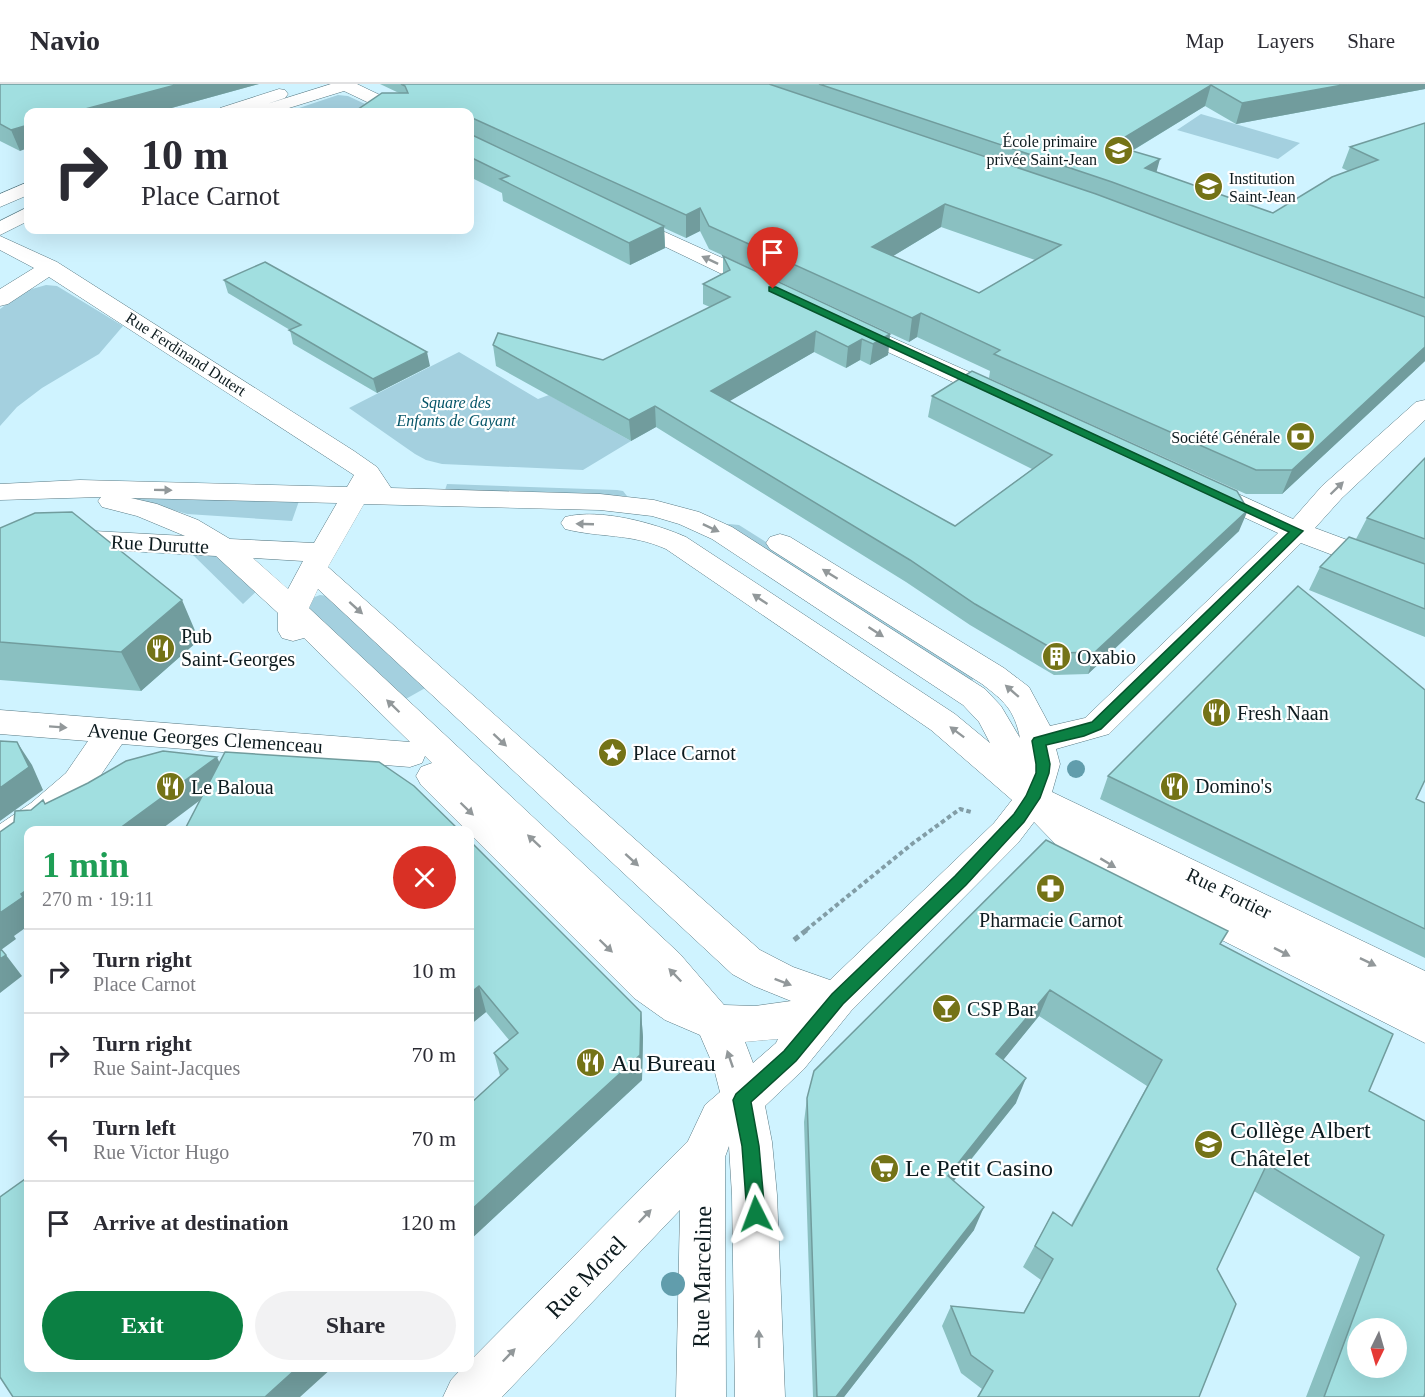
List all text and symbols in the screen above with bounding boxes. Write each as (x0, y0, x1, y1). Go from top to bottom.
text: Navio (30, 25, 100, 56)
text: Map (1186, 29, 1224, 53)
text: Layers (1257, 29, 1314, 53)
text: Share (1347, 29, 1395, 53)
icon: right (42, 132, 120, 210)
text: 10 m (141, 132, 229, 178)
place label: École primaire privée Saint-Jean (986, 132, 1097, 169)
school or university icon: École primaire privée Saint-Jean (1102, 134, 1134, 166)
place label: Institution Saint-Jean (1229, 170, 1296, 205)
school or university icon: Institution Saint-Jean (1192, 171, 1224, 203)
text: Place Carnot (141, 181, 280, 211)
pin (747, 227, 798, 289)
icon: arrive (756, 236, 789, 269)
one-way arrow (702, 255, 719, 264)
street label: Rue Ferdinand Dutert (123, 309, 250, 399)
park label: Square des Enfants de Gayant (395, 394, 516, 430)
bank icon: Société Générale (1285, 421, 1317, 453)
place label: Société Générale (1171, 429, 1280, 446)
one-way arrow (1329, 481, 1344, 495)
one-way arrow (154, 485, 173, 495)
one-way arrow (576, 519, 595, 528)
one-way arrow (703, 524, 720, 533)
street label: Rue Durutte (110, 530, 210, 558)
one-way arrow (822, 569, 838, 580)
one-way arrow (753, 593, 769, 605)
one-way arrow (348, 601, 363, 614)
place label: Pub Saint-Georges (181, 625, 295, 671)
one-way arrow (868, 626, 884, 637)
restaurant icon: Pub Saint-Georges (144, 632, 176, 664)
building icon: Oxabio (1040, 641, 1072, 673)
place label: Oxabio (1077, 646, 1136, 668)
one-way arrow (1004, 684, 1020, 697)
restaurant icon: Fresh Naan (1200, 697, 1232, 729)
one-way arrow (385, 699, 400, 713)
place label: Fresh Naan (1237, 702, 1329, 724)
street label: Avenue Georges Clemenceau (87, 719, 323, 758)
one-way arrow (49, 722, 68, 732)
one-way arrow (949, 726, 965, 738)
one-way arrow (493, 732, 507, 746)
place icon: Place Carnot (596, 737, 628, 769)
place label: Place Carnot (633, 742, 736, 764)
restaurant icon: Domino's (1158, 770, 1190, 802)
restaurant icon: Le Baloua (154, 771, 186, 803)
place label: Domino's (1195, 775, 1272, 797)
place label: Le Baloua (191, 776, 274, 798)
one-way arrow (460, 802, 474, 816)
one-way arrow (527, 834, 541, 848)
text: 1 min (42, 845, 129, 885)
button: close (393, 846, 456, 909)
one-way arrow (625, 853, 640, 867)
one-way arrow (1100, 858, 1117, 868)
street label: Rue Fortier (1183, 863, 1275, 923)
pharmacy icon: Pharmacie Carnot (1035, 873, 1067, 905)
text: 270 m · 19:11 (42, 888, 154, 910)
place label: Pharmacie Carnot (979, 909, 1123, 931)
one-way arrow (599, 938, 613, 952)
text: Turn right (93, 947, 192, 972)
one-way arrow (1273, 947, 1290, 957)
icon: right (42, 955, 75, 988)
one-way arrow (1360, 957, 1377, 967)
text: 10 m (411, 958, 456, 983)
one-way arrow (668, 969, 682, 983)
text: Place Carnot (93, 973, 196, 995)
one-way arrow (774, 978, 792, 988)
bar icon: CSP Bar (930, 993, 962, 1025)
place label: CSP Bar (967, 998, 1036, 1020)
text: Turn right (93, 1031, 192, 1056)
icon: right (42, 1039, 75, 1072)
text: 70 m (411, 1042, 456, 1067)
restaurant icon: Au Bureau (574, 1047, 606, 1079)
one-way arrow (725, 1049, 735, 1067)
place label: Au Bureau (611, 1050, 716, 1076)
text: Rue Saint-Jacques (93, 1057, 240, 1079)
text: Turn left (93, 1115, 176, 1140)
place label: Collège Albert Châtelet (1230, 1117, 1371, 1171)
icon: left (42, 1123, 75, 1156)
text: 70 m (411, 1126, 456, 1151)
school or university icon: Collège Albert Châtelet (1193, 1128, 1225, 1160)
text: Rue Victor Hugo (93, 1141, 229, 1163)
supermarket icon: Le Petit Casino (868, 1152, 900, 1184)
place label: Le Petit Casino (905, 1155, 1053, 1181)
position arrow (724, 1182, 788, 1246)
street label: Rue Marceline (688, 1206, 716, 1348)
icon: arrive (42, 1207, 75, 1240)
one-way arrow (638, 1209, 652, 1223)
text: Arrive at destination (93, 1210, 289, 1235)
text: 120 m (400, 1210, 456, 1235)
street label: Rue Morel (541, 1231, 631, 1323)
button: Exit (42, 1291, 243, 1360)
button: Share (255, 1291, 456, 1360)
north arrow (1347, 1318, 1407, 1378)
map controls (1347, 1318, 1407, 1378)
one-way arrow (754, 1329, 764, 1348)
one-way arrow (502, 1349, 516, 1363)

